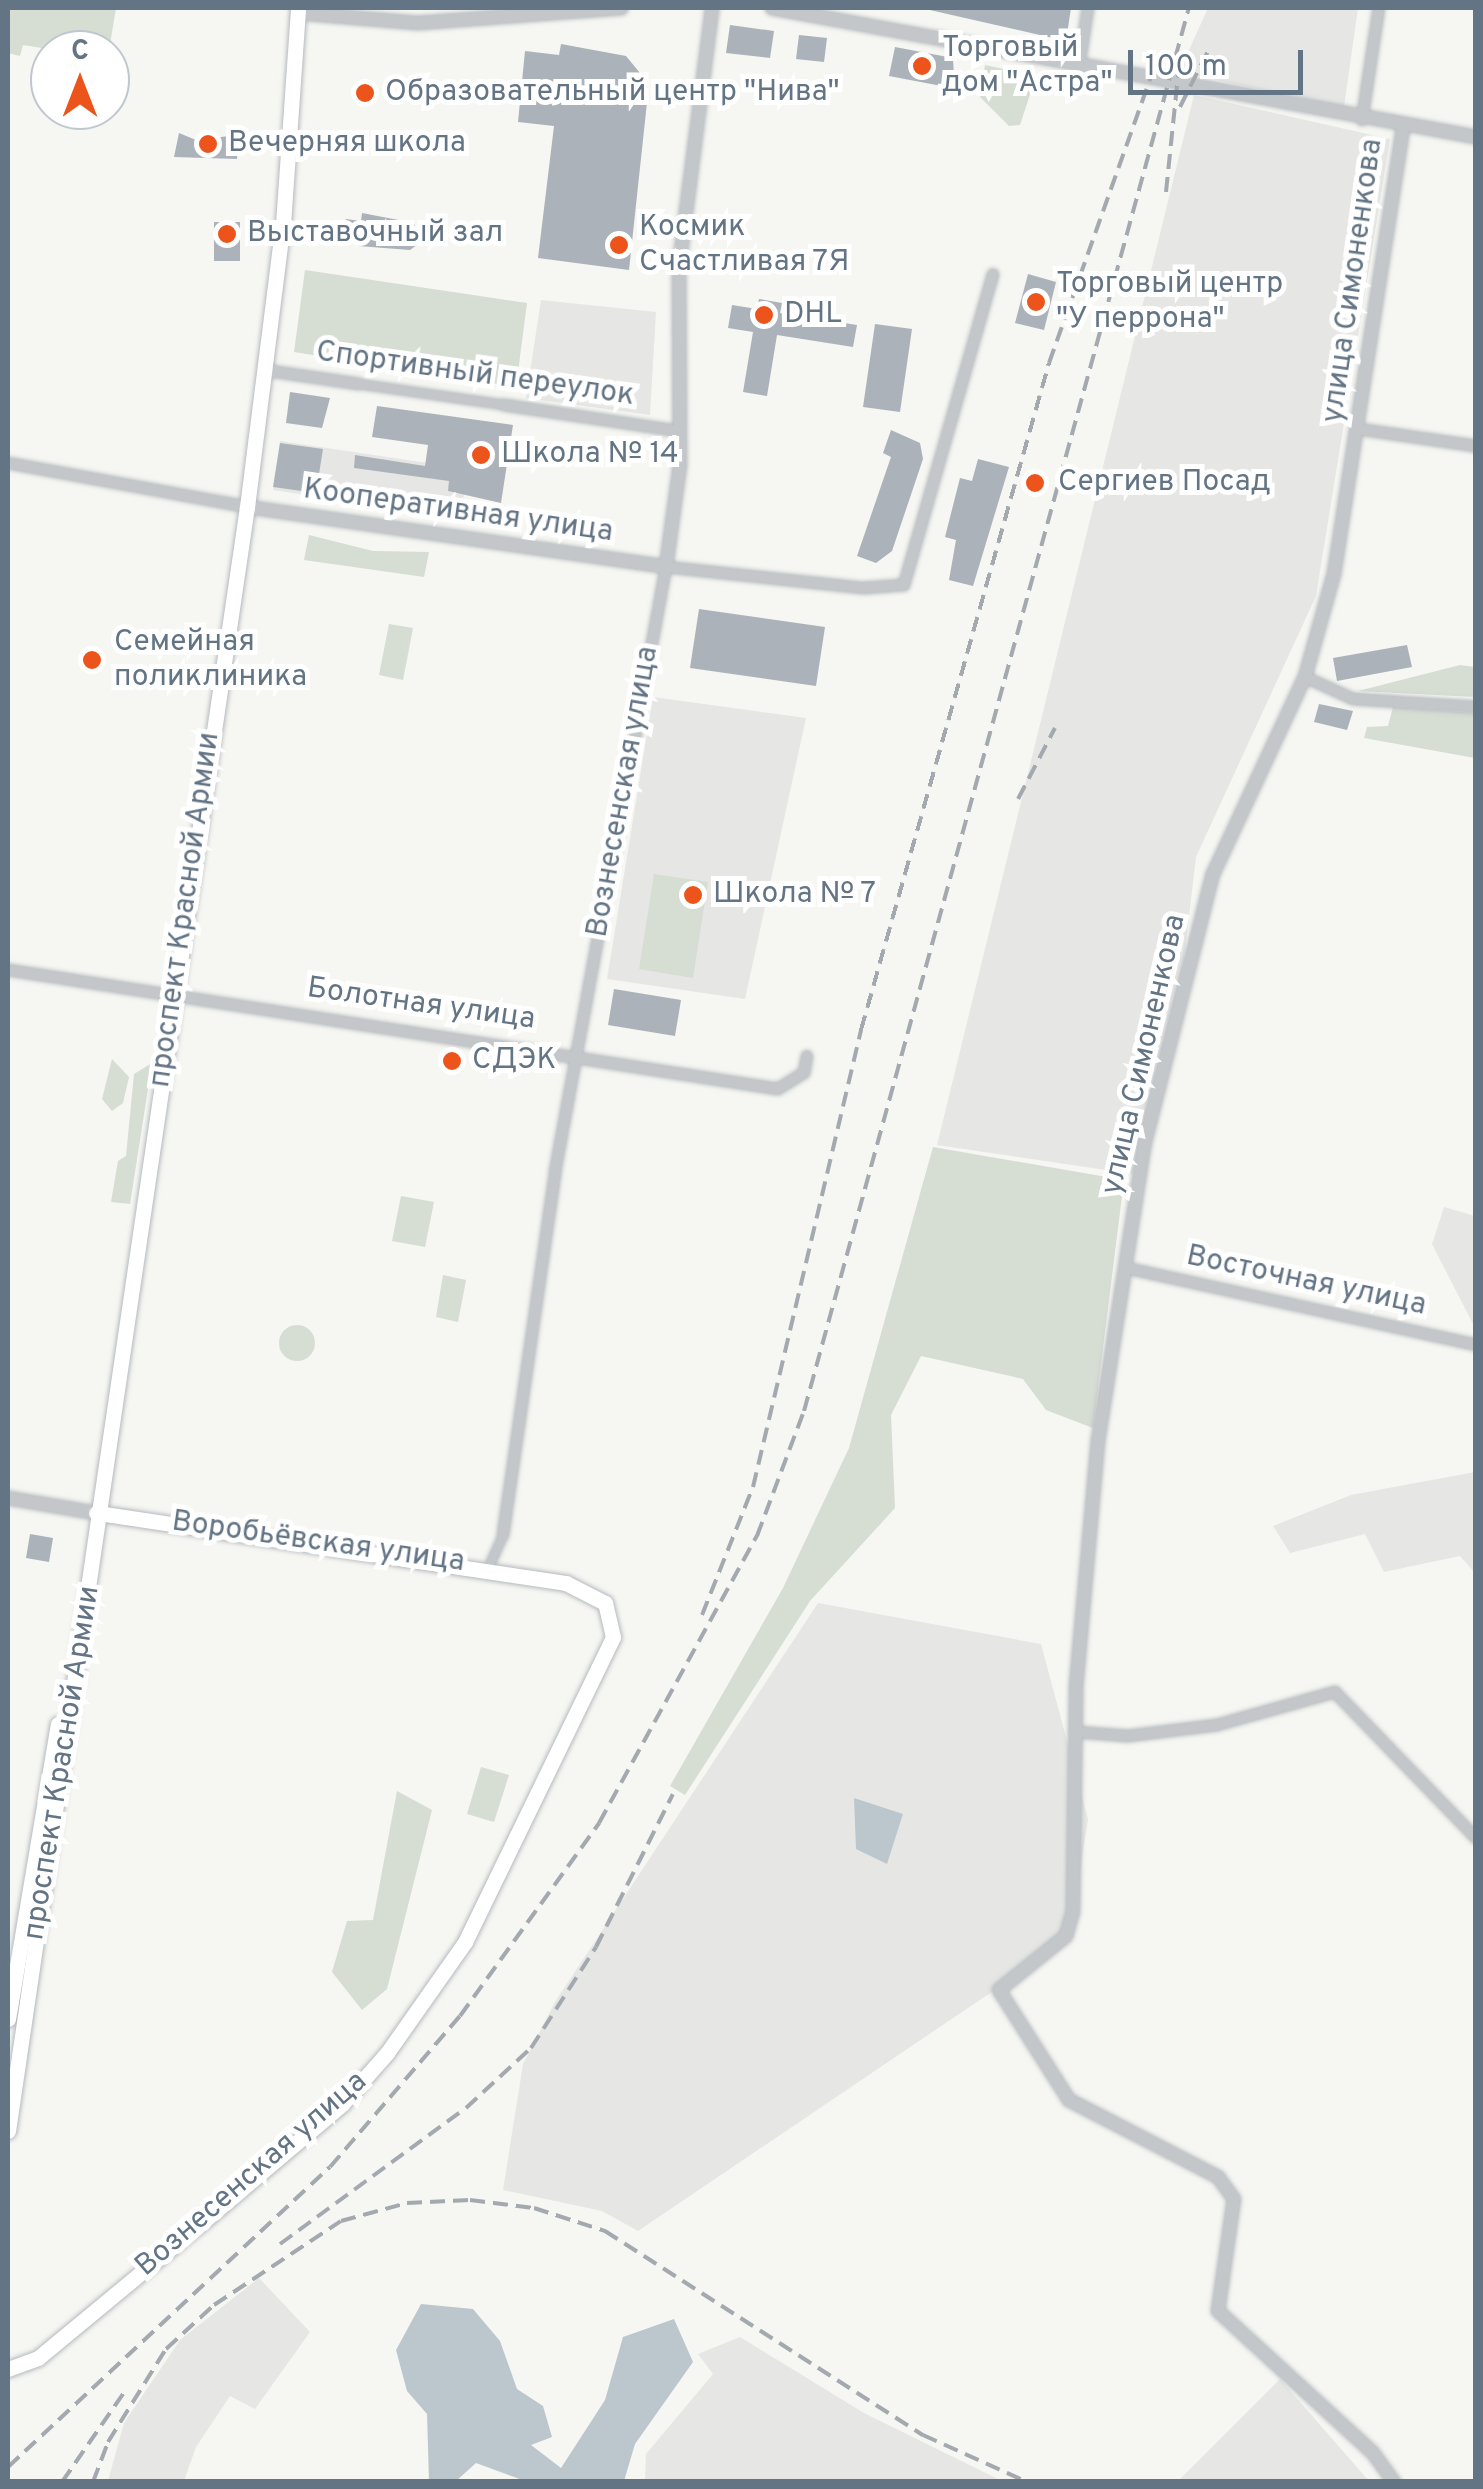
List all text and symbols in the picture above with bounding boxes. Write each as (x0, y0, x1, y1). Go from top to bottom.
north arrow (30, 30, 130, 130)
scale bar (1133, 30, 1308, 92)
place label: Торговый дом "Астра" (942, 31, 1112, 102)
text: С (71, 34, 89, 70)
text: 100 m (1145, 49, 1227, 86)
marker: Торговый дом "Астра" (911, 55, 933, 77)
place label: Образовательный центр "Нива" (385, 75, 840, 111)
marker: Образовательный центр "Нива" (354, 82, 376, 104)
place label: Вечерняя школа (228, 126, 466, 162)
marker: Вечерняя школа (197, 133, 219, 155)
street label: улица Симоненкова (1316, 137, 1392, 425)
place label: Космик Счастливая 7Я (639, 210, 851, 280)
place label: Выставочный зал (247, 216, 503, 252)
marker: Выставочный зал (216, 223, 238, 245)
marker: Космик Счастливая 7Я (608, 234, 630, 256)
place label: Торговый центр "У перрона" (1056, 267, 1283, 338)
marker: Торговый центр "У перрона" (1025, 291, 1047, 313)
place label: DHL (784, 297, 842, 333)
marker: DHL (753, 304, 775, 326)
street label: Спортивный переулок (314, 335, 636, 415)
place label: Школа № 14 (501, 437, 679, 473)
marker: Школа № 14 (470, 444, 492, 466)
place label: Сергиев Посад (1058, 465, 1271, 501)
marker: Сергиев Посад (1022, 470, 1048, 496)
street label: Кооперативная улица (301, 472, 615, 552)
place label: Семейная поликлиника (114, 625, 307, 696)
street label: Вознесенская улица (581, 644, 667, 940)
marker: Семейная поликлиника (79, 647, 105, 673)
street label: проспект Красной Армии (143, 730, 229, 1090)
place label: Школа № 7 (713, 877, 877, 913)
marker: Школа № 7 (682, 884, 704, 906)
street label: улица Симоненкова (1095, 911, 1195, 1199)
street label: Болотная улица (305, 971, 537, 1039)
place label: СДЭК (472, 1043, 556, 1079)
marker: СДЭК (441, 1050, 463, 1072)
street label: Восточная улица (1183, 1239, 1429, 1325)
street label: Воробьёвская улица (169, 1505, 467, 1581)
street label: проспект Красной Армии (17, 1583, 109, 1943)
street label: Вознесенская улица (129, 2065, 375, 2285)

